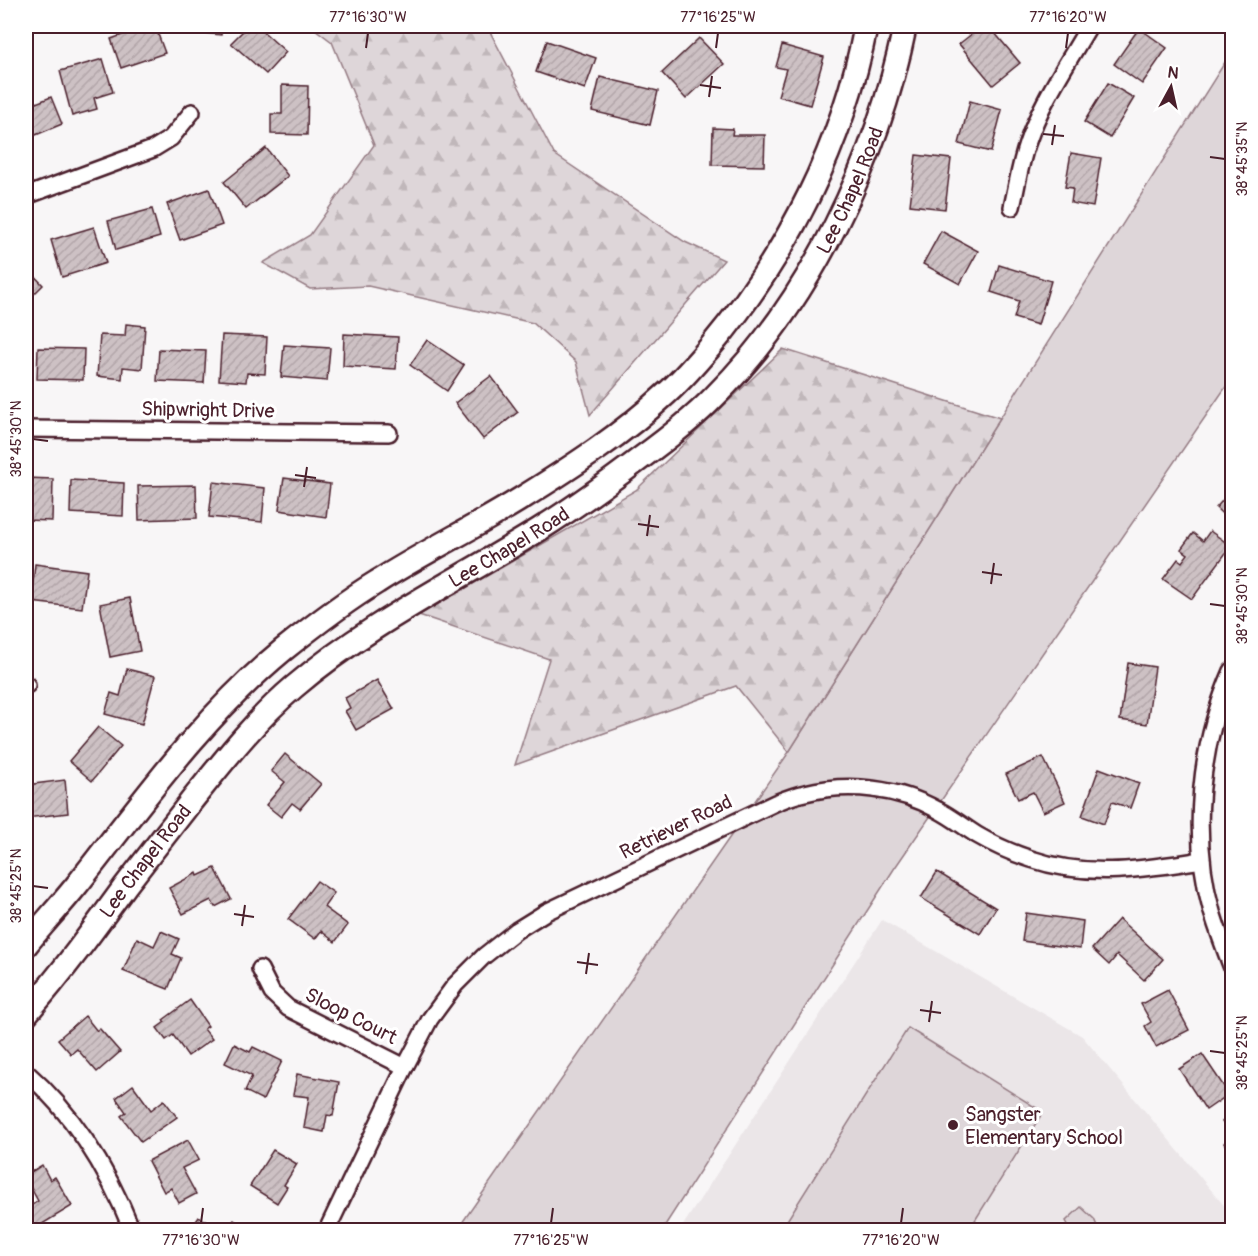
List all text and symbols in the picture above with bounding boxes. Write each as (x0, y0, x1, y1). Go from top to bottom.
text: 77°16'30"W (329, 8, 407, 27)
text: 77°16'25"W (680, 8, 756, 27)
text: 77°16'20"W (1029, 8, 1107, 27)
north arrow (1141, 57, 1201, 117)
text: N (1166, 62, 1180, 84)
text: 38°45'35"N (1233, 121, 1252, 197)
street label: Lee Chapel Road (811, 123, 889, 258)
street label: Shipwright Drive (141, 396, 275, 424)
text: 38°45'30"N (7, 400, 26, 478)
street label: Lee Chapel Road (444, 501, 574, 593)
text: 38°45'30"N (1233, 567, 1252, 645)
street label: Retriever Road (616, 789, 736, 865)
street label: Lee Chapel Road (94, 799, 197, 923)
text: 38°45'25"N (7, 848, 26, 924)
street label: Sloop Court (301, 982, 402, 1050)
text: 38°45'25"N (1233, 1015, 1252, 1091)
place label: Sangster Elementary School (965, 1102, 1123, 1150)
marker: Sangster Elementary School (946, 1118, 960, 1132)
text: 77°16'30"W (162, 1231, 240, 1250)
text: 77°16'25"W (513, 1231, 589, 1250)
text: 77°16'20"W (862, 1231, 940, 1250)

